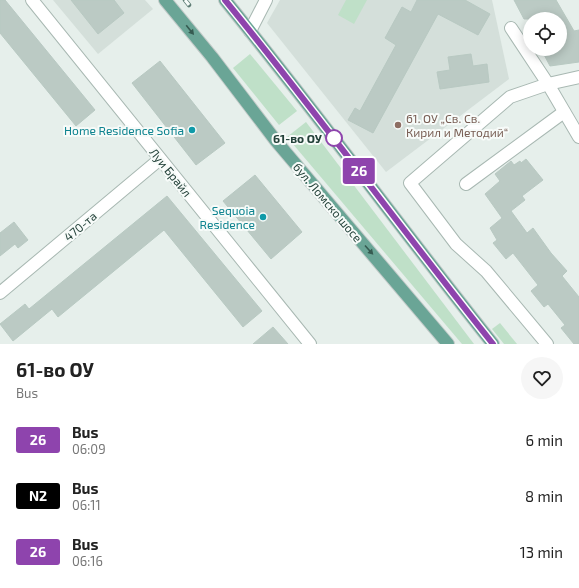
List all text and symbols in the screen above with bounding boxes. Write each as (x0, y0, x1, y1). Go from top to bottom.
map controls (523, 12, 567, 56)
button: locate (523, 12, 567, 56)
one-way arrow (186, 25, 195, 36)
place label: 61. ОУ „Св. Св. Кирил и Методий“ (406, 111, 508, 139)
marker: 61. ОУ „Св. Св. Кирил и Методий“ (393, 120, 403, 130)
place label: Home Residence Sofia (64, 123, 184, 137)
marker: Home Residence Sofia (187, 125, 197, 135)
marker: 61-во ОУ (325, 129, 343, 147)
place label: 61-во ОУ (273, 131, 323, 145)
street label: Луи Брайл (146, 145, 195, 200)
line badge: 26 (341, 158, 377, 184)
street label: бул. Ломско шосе (290, 160, 365, 245)
text: 26 (351, 162, 367, 179)
place label: Sequoia Residence (200, 203, 255, 231)
street label: 470-та (61, 208, 99, 244)
marker: Sequoia Residence (258, 212, 268, 222)
one-way arrow (365, 245, 374, 256)
button: heart (521, 357, 563, 399)
text: 61-во ОУ (16, 358, 94, 381)
text: Bus (16, 385, 38, 401)
text: Bus (72, 423, 98, 441)
text: 26 (30, 431, 46, 448)
text: 6 min (525, 431, 563, 449)
text: 06:09 (72, 441, 106, 457)
text: Bus (72, 479, 98, 497)
text: N2 (29, 487, 47, 504)
text: 8 min (525, 487, 563, 505)
text: 06:11 (72, 497, 101, 513)
text: Bus (72, 535, 98, 553)
text: 26 (30, 543, 46, 560)
text: 13 min (520, 543, 563, 561)
text: 06:16 (72, 553, 103, 569)

